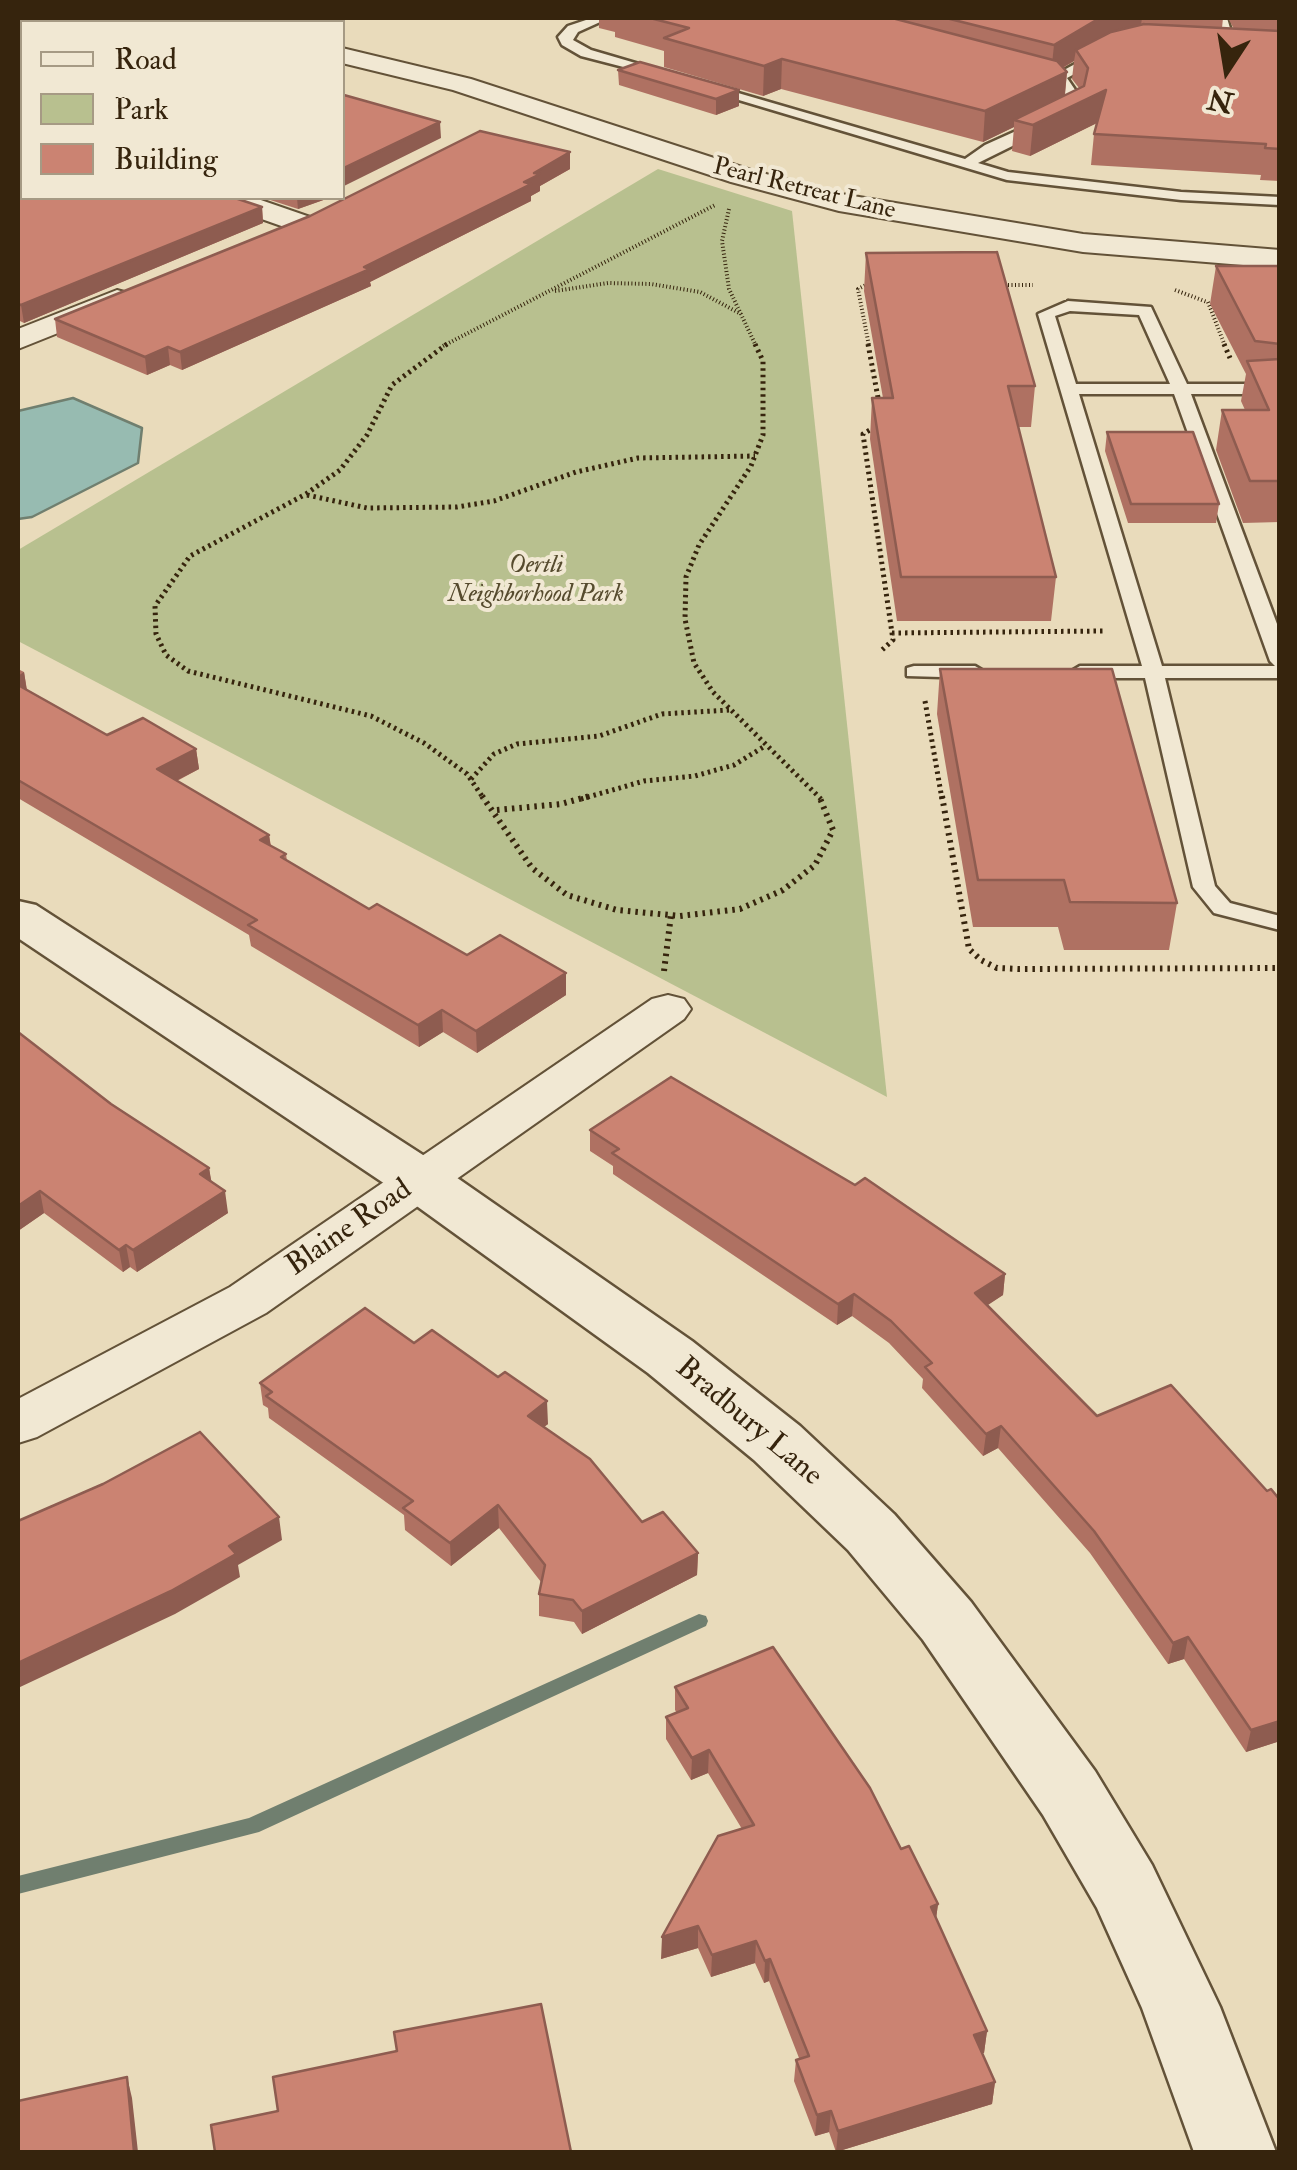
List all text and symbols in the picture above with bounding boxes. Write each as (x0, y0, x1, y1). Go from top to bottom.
legend (20, 20, 345, 200)
north arrow (1177, 20, 1277, 120)
text: Road (114, 41, 177, 78)
text: N (1205, 80, 1237, 120)
text: Park (114, 91, 169, 128)
text: Building (114, 141, 218, 178)
street label: Pearl Retreat Lane (710, 153, 898, 227)
park label: Oertli Neighborhood Park (448, 552, 624, 611)
street label: Blaine Road (280, 1173, 420, 1285)
street label: Bradbury Lane (667, 1351, 829, 1495)

